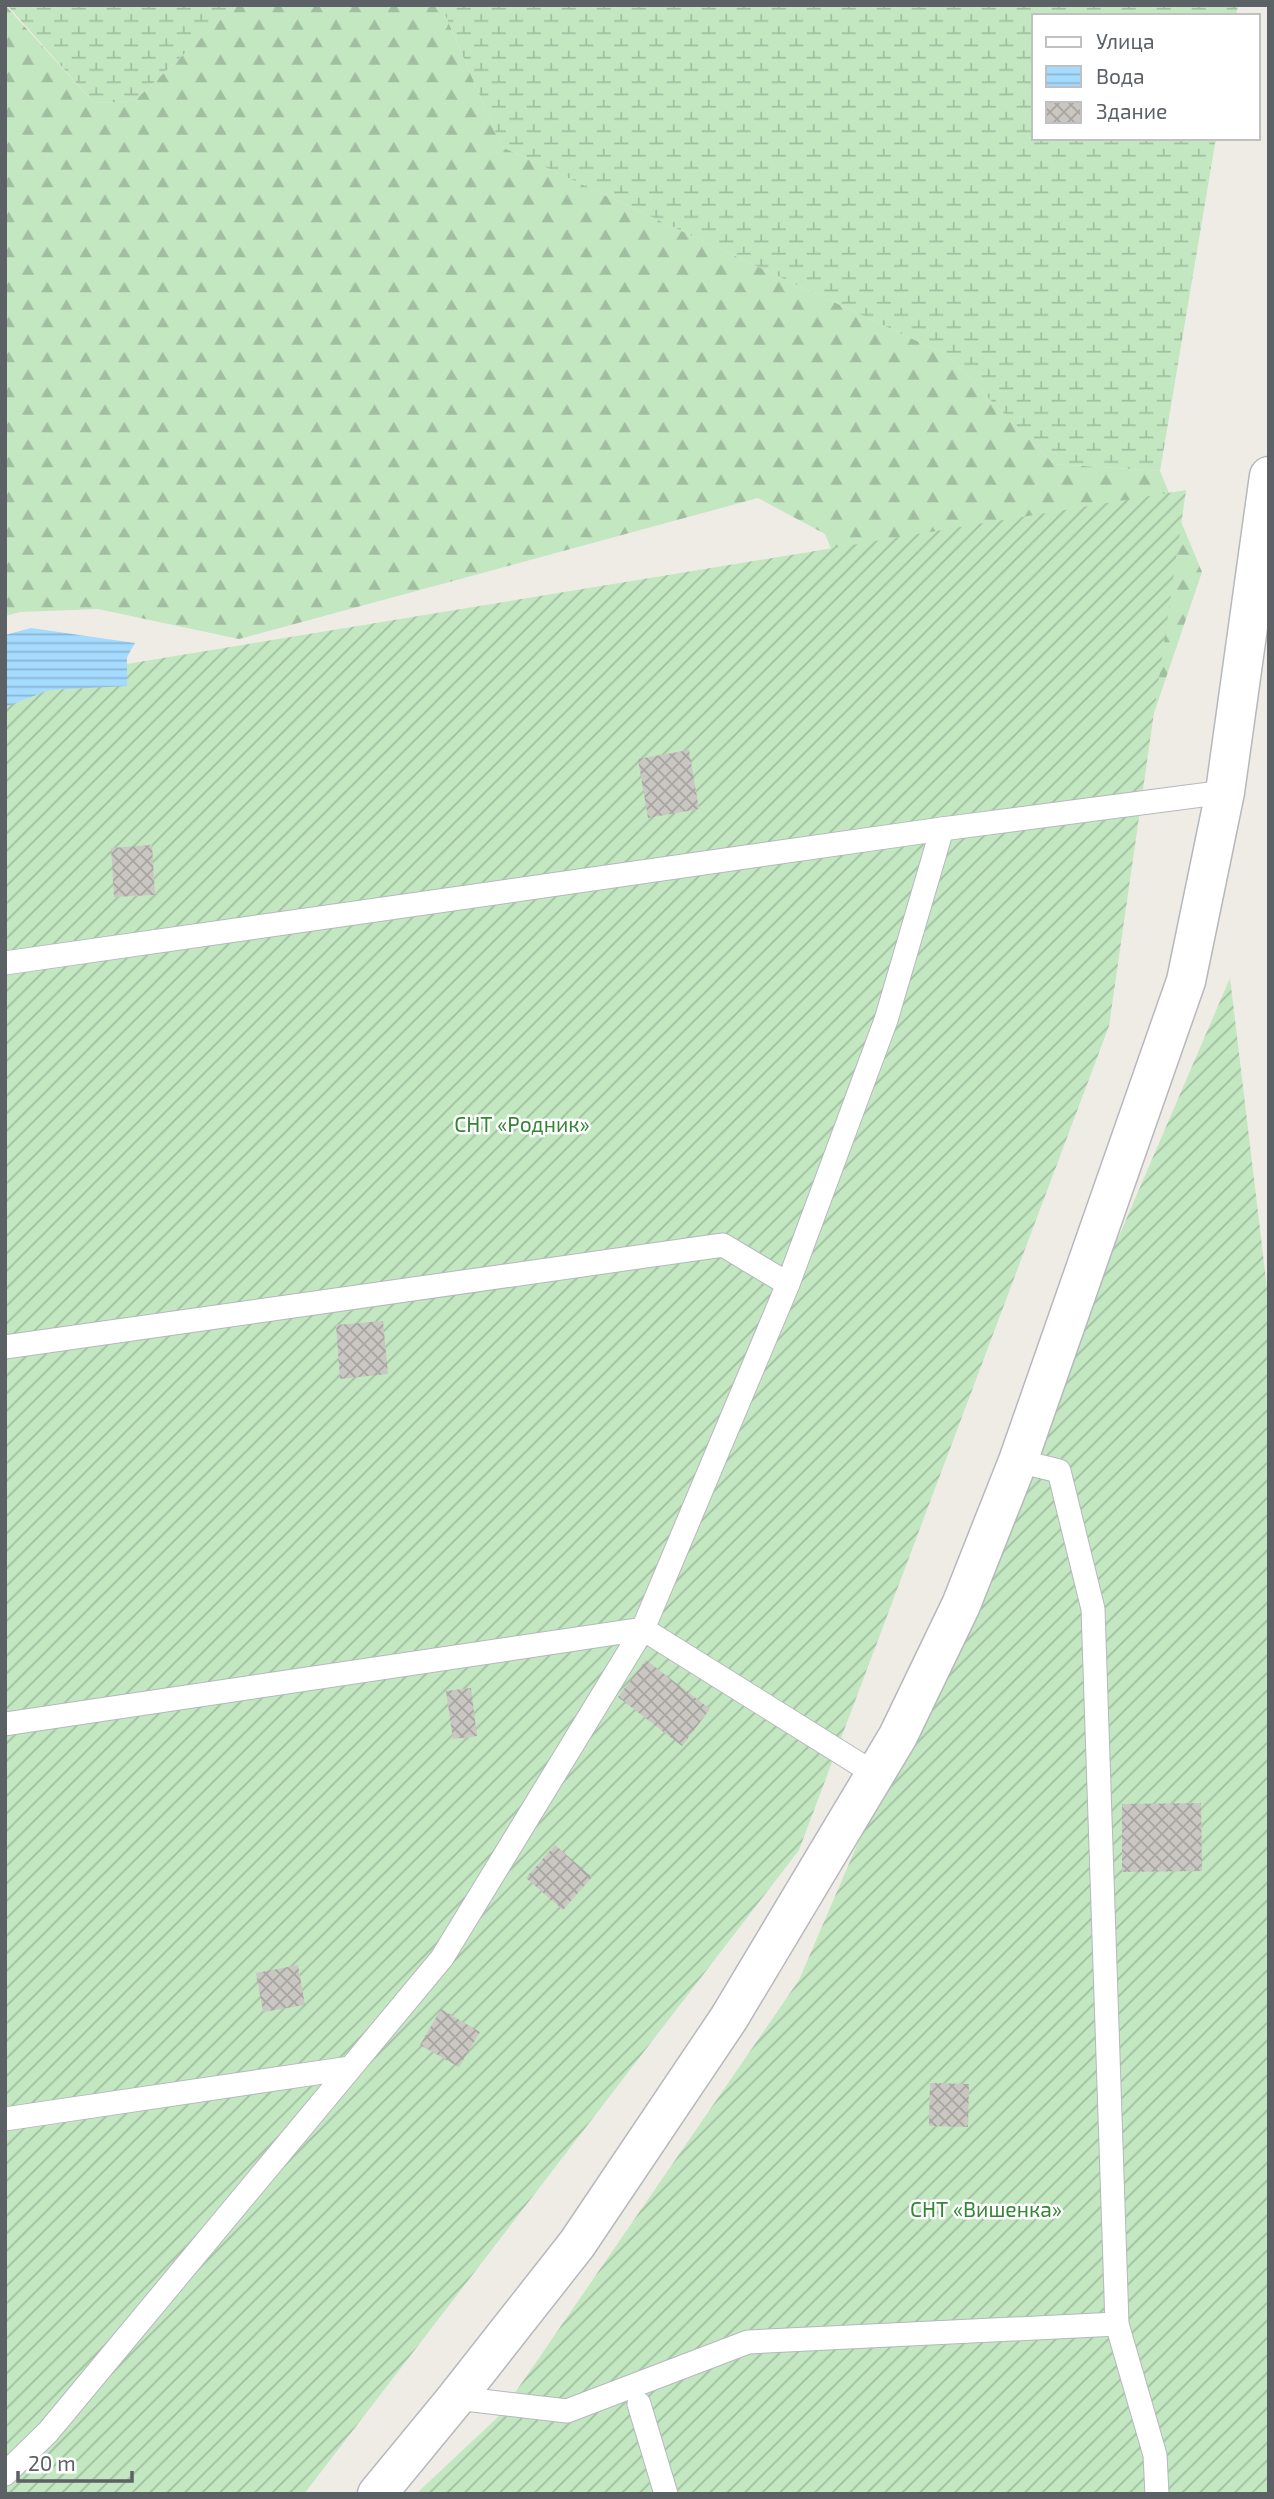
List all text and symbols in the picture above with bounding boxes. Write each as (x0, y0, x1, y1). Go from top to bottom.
legend (1032, 14, 1260, 140)
text: Улица (1096, 28, 1155, 53)
text: Вода (1096, 63, 1145, 88)
text: Здание (1096, 98, 1167, 123)
park label: СНТ «Родник» (454, 1111, 590, 1136)
park label: СНТ «Вишенка» (910, 2196, 1062, 2221)
scale bar (18, 2440, 131, 2484)
text: 20 m (28, 2450, 76, 2475)

